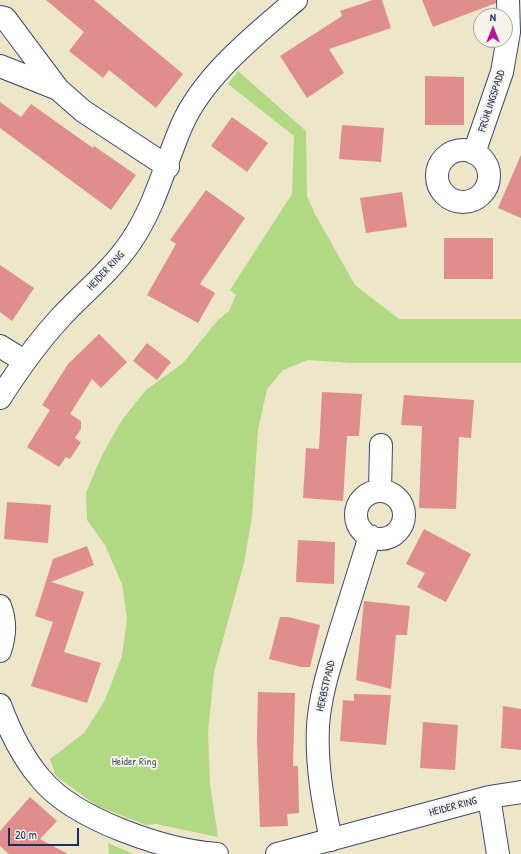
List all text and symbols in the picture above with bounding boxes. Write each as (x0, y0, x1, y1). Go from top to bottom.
north arrow (473, 8, 513, 48)
text: N (490, 10, 496, 24)
street label: FRÜHLINGSPADD (476, 68, 508, 134)
street label: HEIDER RING (84, 249, 128, 293)
street label: HERBSTPADD (314, 659, 338, 713)
park label: Heider Ring (112, 755, 156, 769)
street label: HEIDER RING (428, 794, 478, 820)
scale bar (10, 820, 81, 846)
text: 20 m (15, 826, 37, 843)

